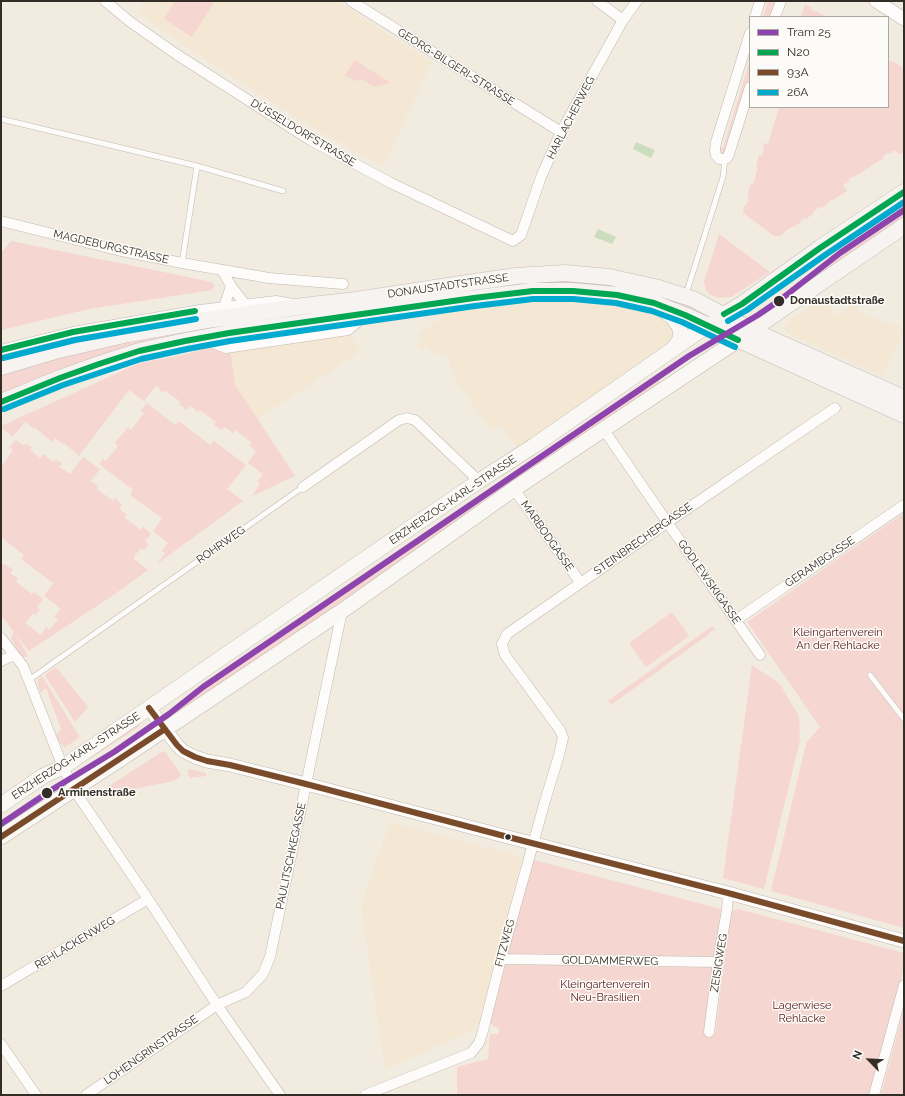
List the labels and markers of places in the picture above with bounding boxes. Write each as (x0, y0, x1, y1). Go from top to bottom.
marker: Donaustadtstraße (772, 294, 786, 308)
place label: Donaustadtstraße (790, 294, 884, 308)
marker: Arminenstraße (40, 786, 54, 800)
place label: Arminenstraße (58, 786, 135, 800)
unlabelled marker (503, 832, 513, 842)

